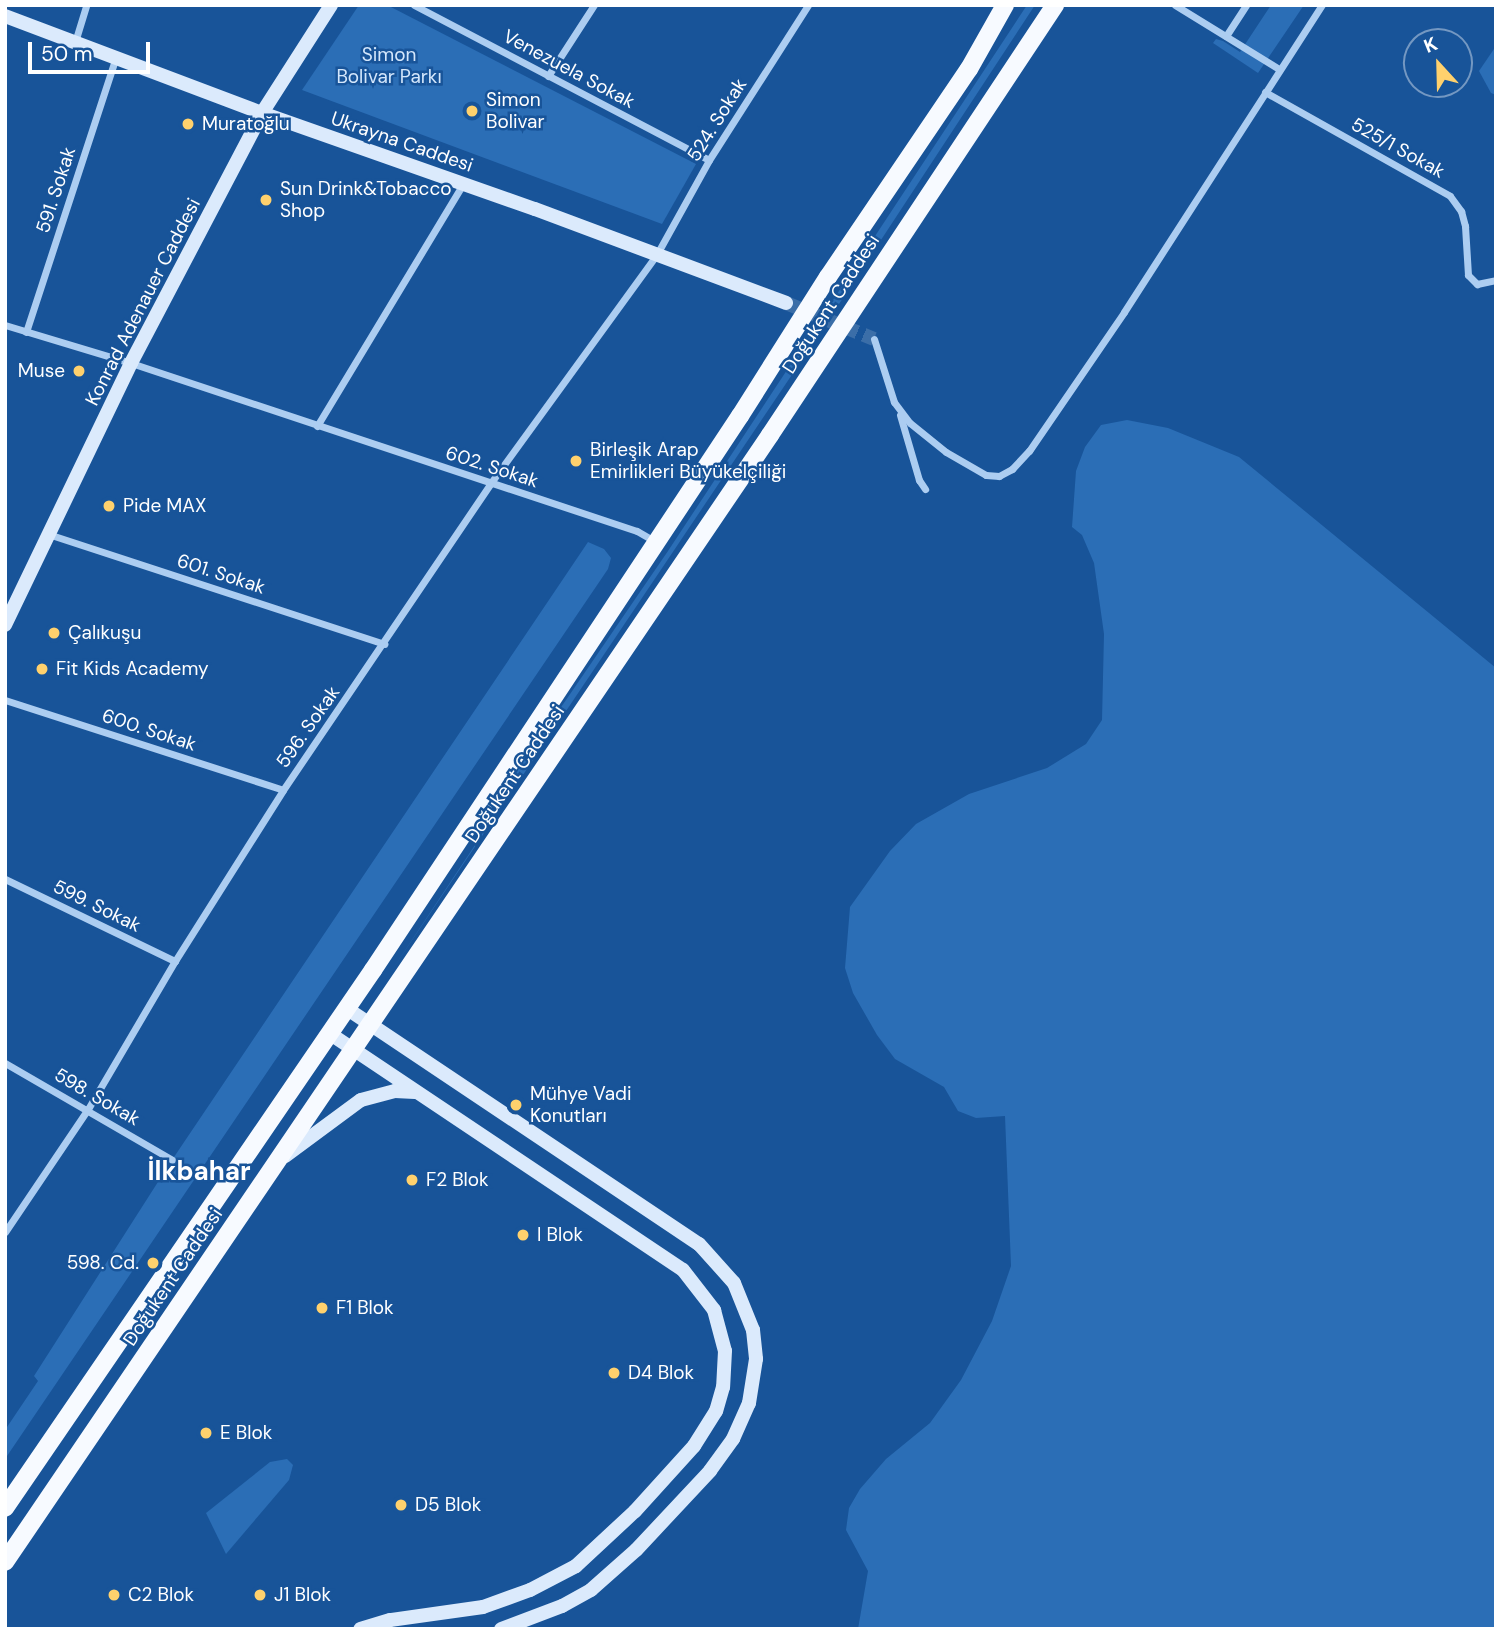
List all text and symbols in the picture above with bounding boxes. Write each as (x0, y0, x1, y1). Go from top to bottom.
street label: Venezuela Sokak (499, 25, 639, 113)
scale bar (32, 28, 154, 72)
north arrow (1403, 28, 1473, 98)
text: K (1420, 31, 1441, 59)
text: 50 m (41, 40, 92, 68)
park label: Simon Bolivar Parkı (336, 44, 442, 88)
street label: 524. Sokak (682, 74, 752, 166)
place label: Simon Bolivar (486, 89, 544, 133)
marker: Simon Bolivar (464, 103, 480, 119)
street label: Ukrayna Caddesi (328, 107, 476, 177)
place label: Muratoğlu (202, 113, 290, 135)
street label: 525/1 Sokak (1347, 113, 1449, 183)
marker: Muratoğlu (180, 116, 196, 132)
street label: 591. Sokak (31, 144, 81, 236)
place label: Sun Drink&Tobacco Shop (280, 178, 452, 222)
marker: Sun Drink&Tobacco Shop (258, 192, 274, 208)
street label: Konrad Adenauer Caddesi (81, 195, 205, 409)
street label: Doğukent Caddesi (778, 230, 884, 378)
place label: Muse (18, 360, 65, 382)
marker: Muse (71, 363, 87, 379)
place label: Birleşik Arap Emirlikleri Büyükelçiliği (590, 439, 786, 483)
street label: 602. Sokak (443, 441, 541, 493)
marker: Birleşik Arap Emirlikleri Büyükelçiliği (568, 453, 584, 469)
place label: Pide MAX (123, 495, 206, 517)
marker: Pide MAX (101, 498, 117, 514)
street label: 601. Sokak (174, 549, 268, 599)
place label: Çalıkuşu (68, 622, 141, 644)
marker: Çalıkuşu (46, 625, 62, 641)
place label: Fit Kids Academy (56, 658, 209, 680)
marker: Fit Kids Academy (34, 661, 50, 677)
street label: 596. Sokak (272, 682, 344, 772)
street label: Doğukent Caddesi (460, 701, 570, 847)
street label: 600. Sokak (99, 704, 199, 756)
street label: 599. Sokak (49, 875, 145, 937)
street label: 598. Sokak (50, 1063, 144, 1131)
place label: Mühye Vadi Konutları (530, 1083, 631, 1127)
marker: Mühye Vadi Konutları (508, 1097, 524, 1113)
district label: İlkbahar (147, 1156, 251, 1188)
place label: F2 Blok (426, 1169, 489, 1191)
marker: F2 Blok (404, 1172, 420, 1188)
street label: Doğukent Caddesi (118, 1204, 228, 1350)
place label: I Blok (537, 1224, 583, 1246)
marker: I Blok (515, 1227, 531, 1243)
place label: 598. Cd. (67, 1252, 139, 1274)
marker: 598. Cd. (145, 1255, 161, 1271)
place label: F1 Blok (336, 1297, 394, 1319)
marker: F1 Blok (314, 1300, 330, 1316)
place label: D4 Blok (628, 1362, 694, 1384)
marker: D4 Blok (606, 1365, 622, 1381)
place label: E Blok (220, 1422, 272, 1444)
marker: E Blok (198, 1425, 214, 1441)
place label: D5 Blok (415, 1494, 481, 1516)
marker: D5 Blok (393, 1497, 409, 1513)
place label: C2 Blok (128, 1584, 194, 1606)
place label: J1 Blok (274, 1584, 331, 1606)
marker: C2 Blok (106, 1587, 122, 1603)
marker: J1 Blok (252, 1587, 268, 1603)

